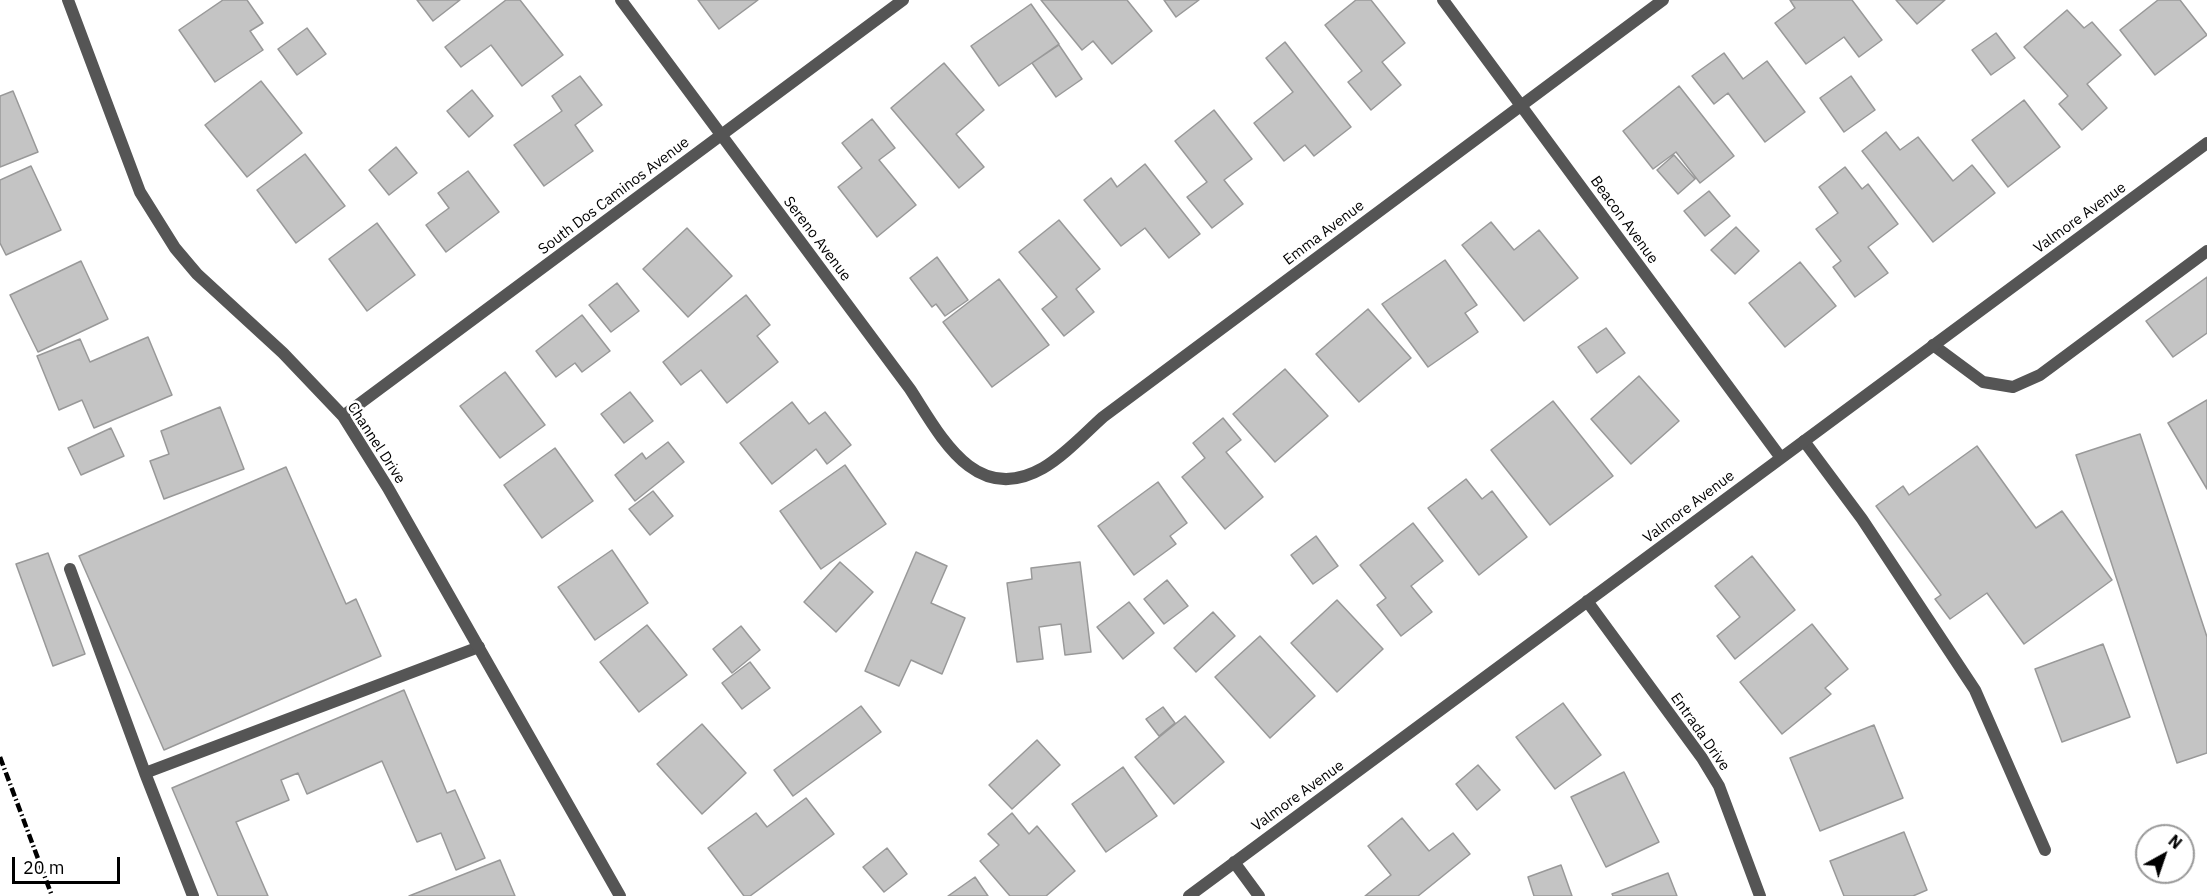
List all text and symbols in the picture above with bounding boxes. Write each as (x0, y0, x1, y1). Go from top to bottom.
street label: South Dos Caminos Avenue (535, 133, 693, 259)
street label: Beacon Avenue (1586, 173, 1662, 267)
street label: Valmore Avenue (2030, 179, 2130, 257)
street label: Sereno Avenue (779, 193, 855, 285)
street label: Emma Avenue (1280, 197, 1368, 269)
street label: Channel Drive (343, 399, 409, 487)
street label: Valmore Avenue (1640, 467, 1738, 547)
street label: Entrada Drive (1667, 690, 1733, 774)
street label: Valmore Avenue (1248, 757, 1348, 835)
north arrow (2135, 824, 2195, 884)
text: N (2164, 830, 2186, 853)
scale bar (15, 845, 123, 883)
text: 20 m (23, 856, 65, 879)

